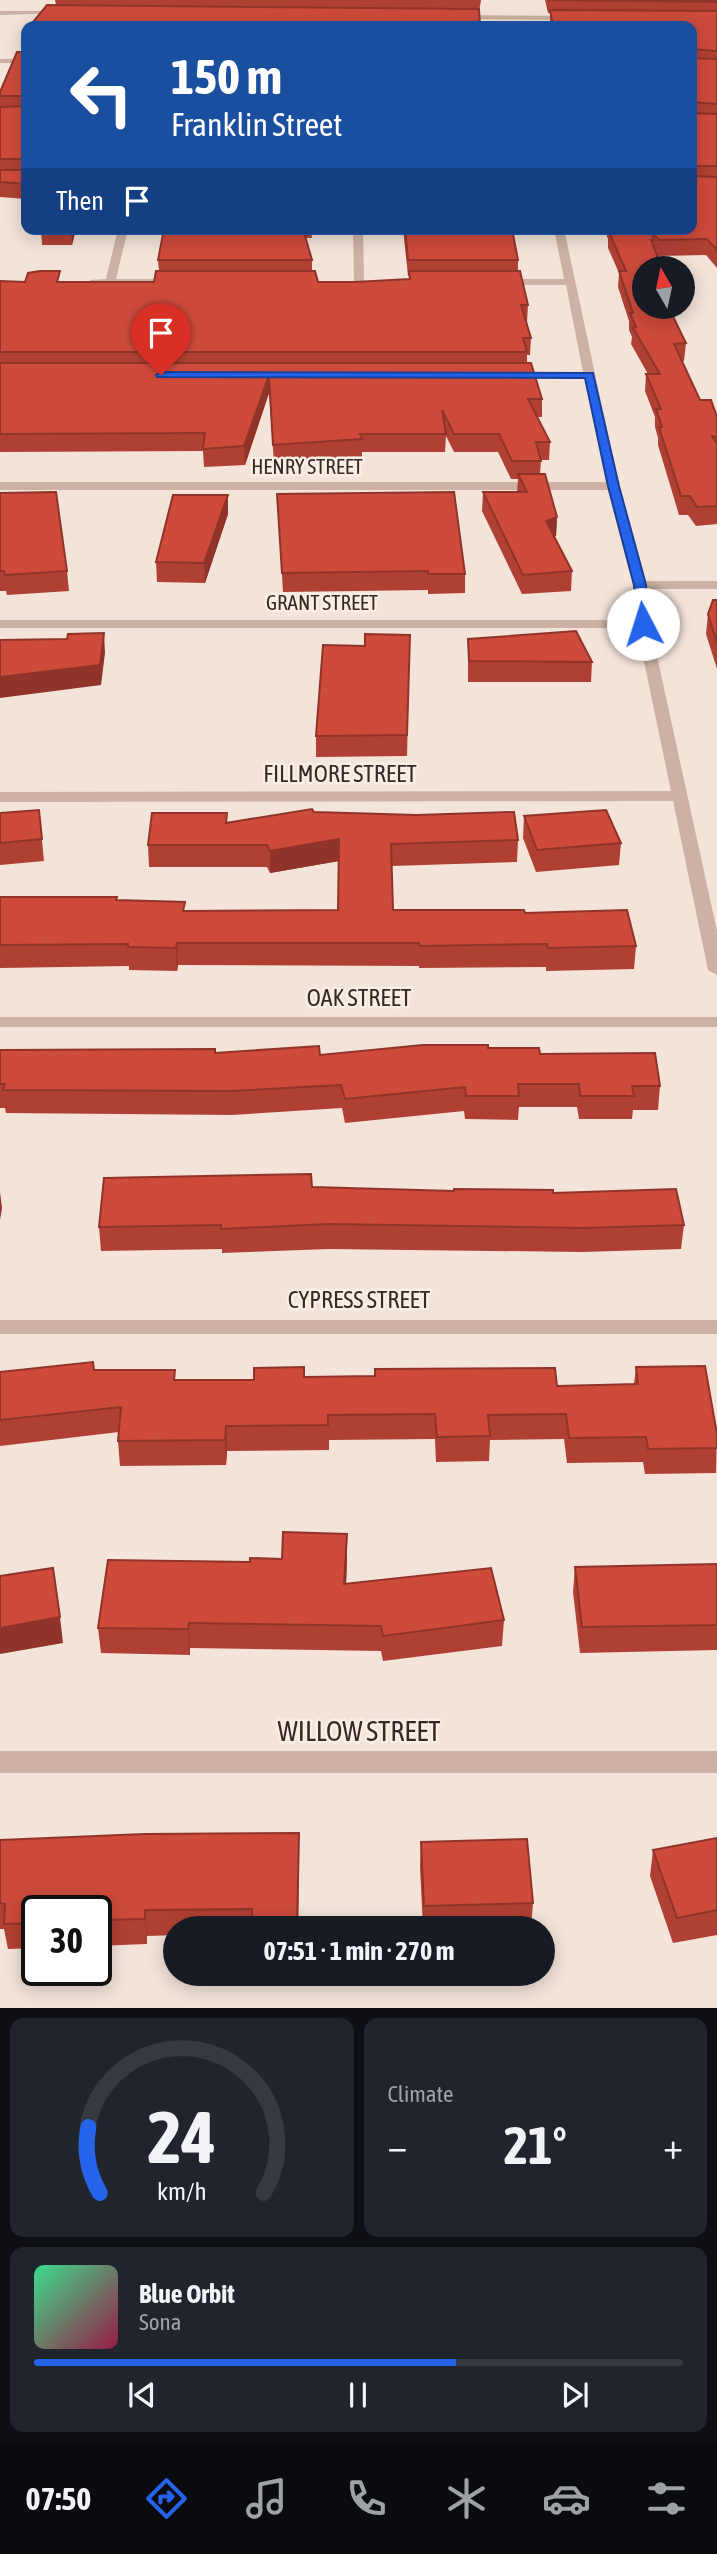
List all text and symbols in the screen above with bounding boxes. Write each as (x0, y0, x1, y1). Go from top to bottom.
text: 150 m (171, 48, 282, 104)
icon: left (56, 49, 147, 140)
text: Franklin Street (171, 106, 343, 143)
icon: arrive (118, 182, 156, 220)
text: Then (56, 186, 104, 216)
north arrow (632, 256, 695, 318)
map controls (632, 256, 695, 319)
pin (131, 303, 191, 375)
icon: arrive (142, 314, 180, 352)
street label: HENRY STREET (251, 454, 363, 478)
position arrow (606, 587, 680, 661)
street label: GRANT STREET (266, 590, 378, 614)
street label: FILLMORE STREET (263, 760, 417, 787)
street label: OAK STREET (307, 984, 412, 1011)
street label: CYPRESS STREET (288, 1286, 431, 1313)
street label: WILLOW STREET (278, 1715, 440, 1747)
speed limit sign: 30 (21, 1895, 112, 1986)
text: 07:51 · 1 min · 270 m (264, 1936, 454, 1966)
text: Climate (388, 2081, 453, 2107)
text: 24 (148, 2096, 216, 2179)
text: 21° (504, 2115, 567, 2175)
text: − (388, 2124, 407, 2167)
text: + (663, 2124, 683, 2167)
text: km/h (157, 2177, 207, 2205)
text: Blue Orbit (139, 2279, 235, 2309)
text: Sona (139, 2309, 181, 2335)
icon: previous (123, 2376, 161, 2414)
icon: pause (339, 2376, 377, 2414)
icon: next (556, 2376, 594, 2414)
icon: directions (142, 2474, 191, 2523)
icon: music (242, 2474, 291, 2523)
icon: phone (342, 2474, 391, 2523)
icon: climate (442, 2474, 491, 2523)
icon: car (542, 2474, 591, 2523)
icon: filters (642, 2474, 691, 2523)
text: 07:50 (26, 2480, 91, 2517)

